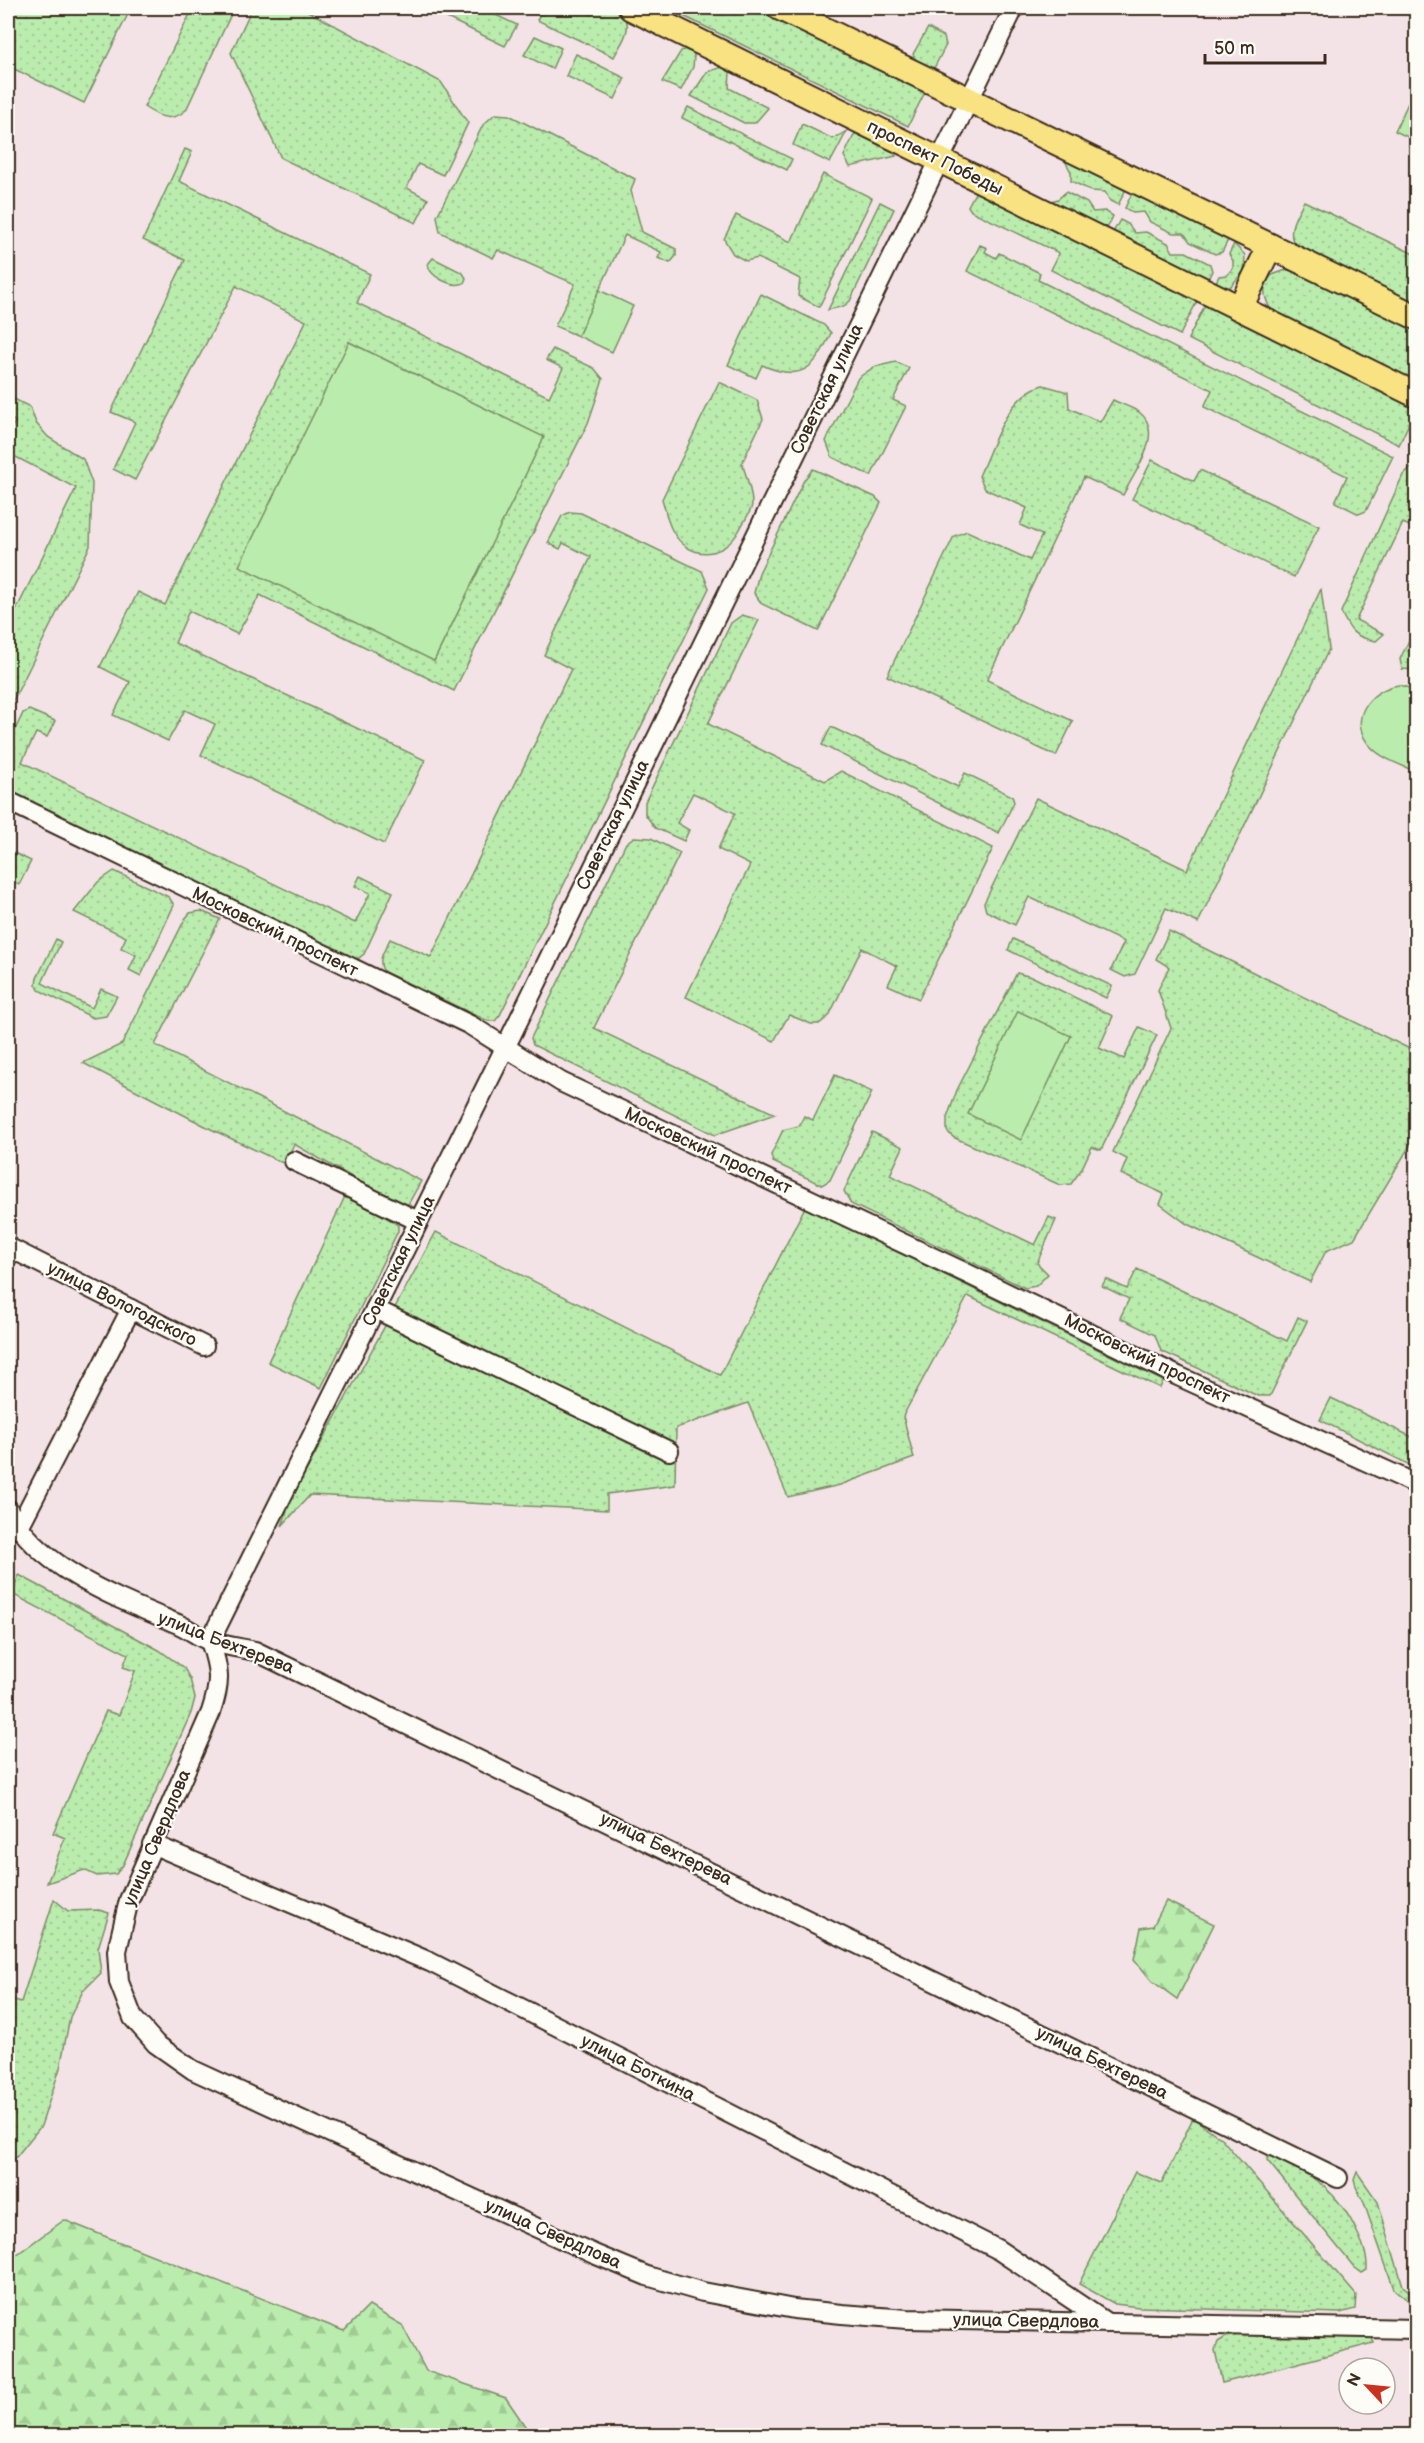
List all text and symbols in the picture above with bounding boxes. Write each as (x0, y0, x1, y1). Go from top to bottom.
scale bar (1205, 27, 1325, 65)
text: 50 m (1214, 38, 1255, 59)
street label: проспект Победы (864, 116, 1006, 200)
street label: Советская улица (786, 320, 868, 458)
street label: Советская улица (572, 756, 654, 894)
street label: Московский проспект (189, 883, 362, 982)
street label: Московский проспект (621, 1103, 796, 1199)
street label: Советская улица (358, 1192, 440, 1330)
street label: улица Вологодского (44, 1257, 200, 1351)
street label: Московский проспект (1061, 1310, 1234, 1409)
street label: улица Бехтерева (155, 1607, 297, 1679)
street label: улица Свердлова (119, 1766, 195, 1910)
street label: улица Бехтерева (597, 1808, 736, 1890)
street label: улица Бехтерева (1033, 2022, 1172, 2104)
street label: улица Боткина (578, 2030, 699, 2106)
street label: улица Свердлова (482, 2195, 625, 2274)
street label: улица Свердлова (953, 2309, 1100, 2333)
north arrow (1337, 2356, 1397, 2416)
text: N (1344, 2371, 1366, 2390)

